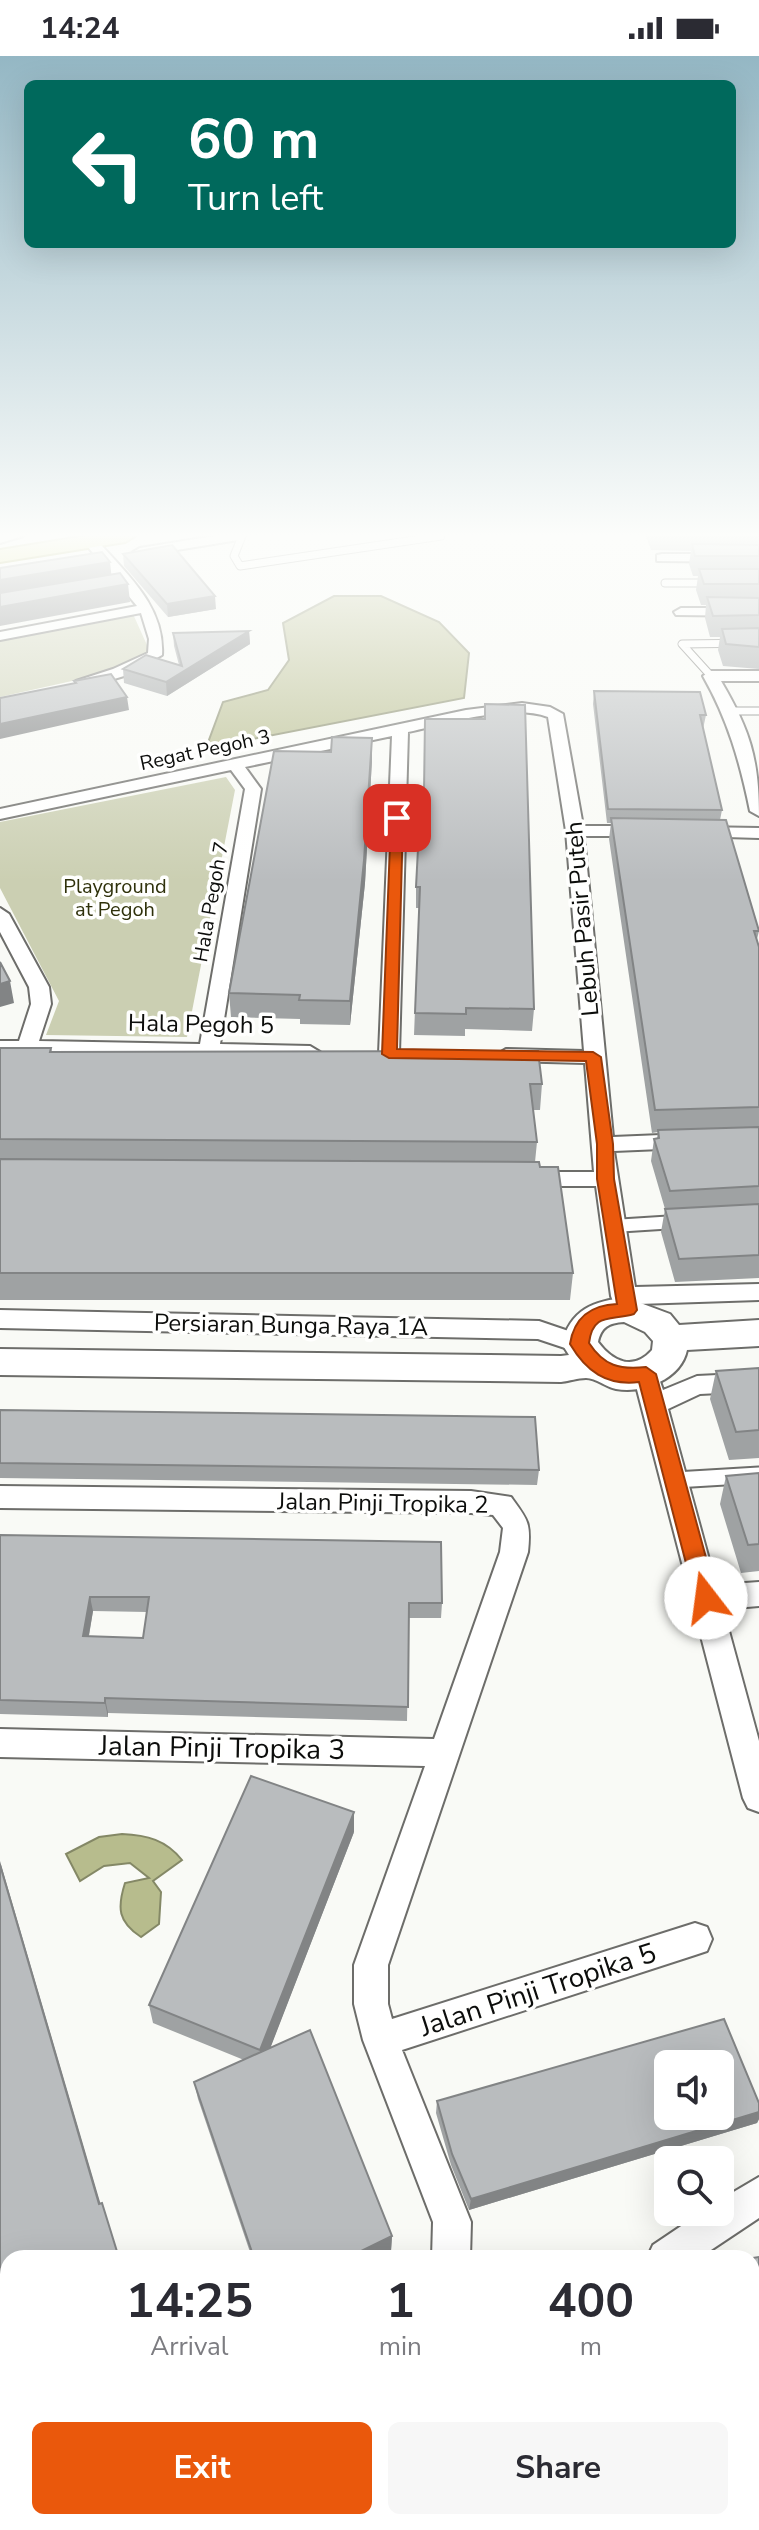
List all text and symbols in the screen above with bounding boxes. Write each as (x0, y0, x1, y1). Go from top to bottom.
text: 14:24 (40, 8, 119, 49)
text: 60 m (188, 101, 319, 178)
icon: left (56, 112, 160, 216)
text: Turn left (188, 174, 323, 223)
street label: Regat Pegoh 3 (137, 723, 273, 777)
pin (363, 784, 431, 852)
icon: arrive (375, 796, 419, 840)
street label: Lebuh Pasir Puteh (558, 820, 606, 1018)
street label: Hala Pegoh 7 (187, 840, 235, 964)
park label: Playground at Pegoh (63, 873, 167, 923)
street label: Hala Pegoh 5 (128, 1007, 274, 1041)
street label: Persiaran Bunga Raya 1A (153, 1307, 429, 1343)
street label: Jalan Pinji Tropika 2 (276, 1485, 489, 1521)
position arrow (664, 1556, 748, 1640)
street label: Jalan Pinji Tropika 3 (98, 1727, 345, 1769)
street label: Jalan Pinji Tropika 5 (414, 1934, 661, 2046)
map controls (654, 2050, 734, 2226)
button: sound (654, 2050, 734, 2130)
button: search (654, 2146, 734, 2226)
text: 14:25 (126, 2268, 253, 2334)
text: 1 (386, 2268, 415, 2334)
text: 400 (548, 2268, 634, 2334)
text: Arrival (150, 2329, 229, 2364)
text: min (379, 2329, 422, 2364)
text: m (580, 2329, 602, 2364)
button: Exit (32, 2422, 372, 2514)
button: Share (388, 2422, 728, 2514)

